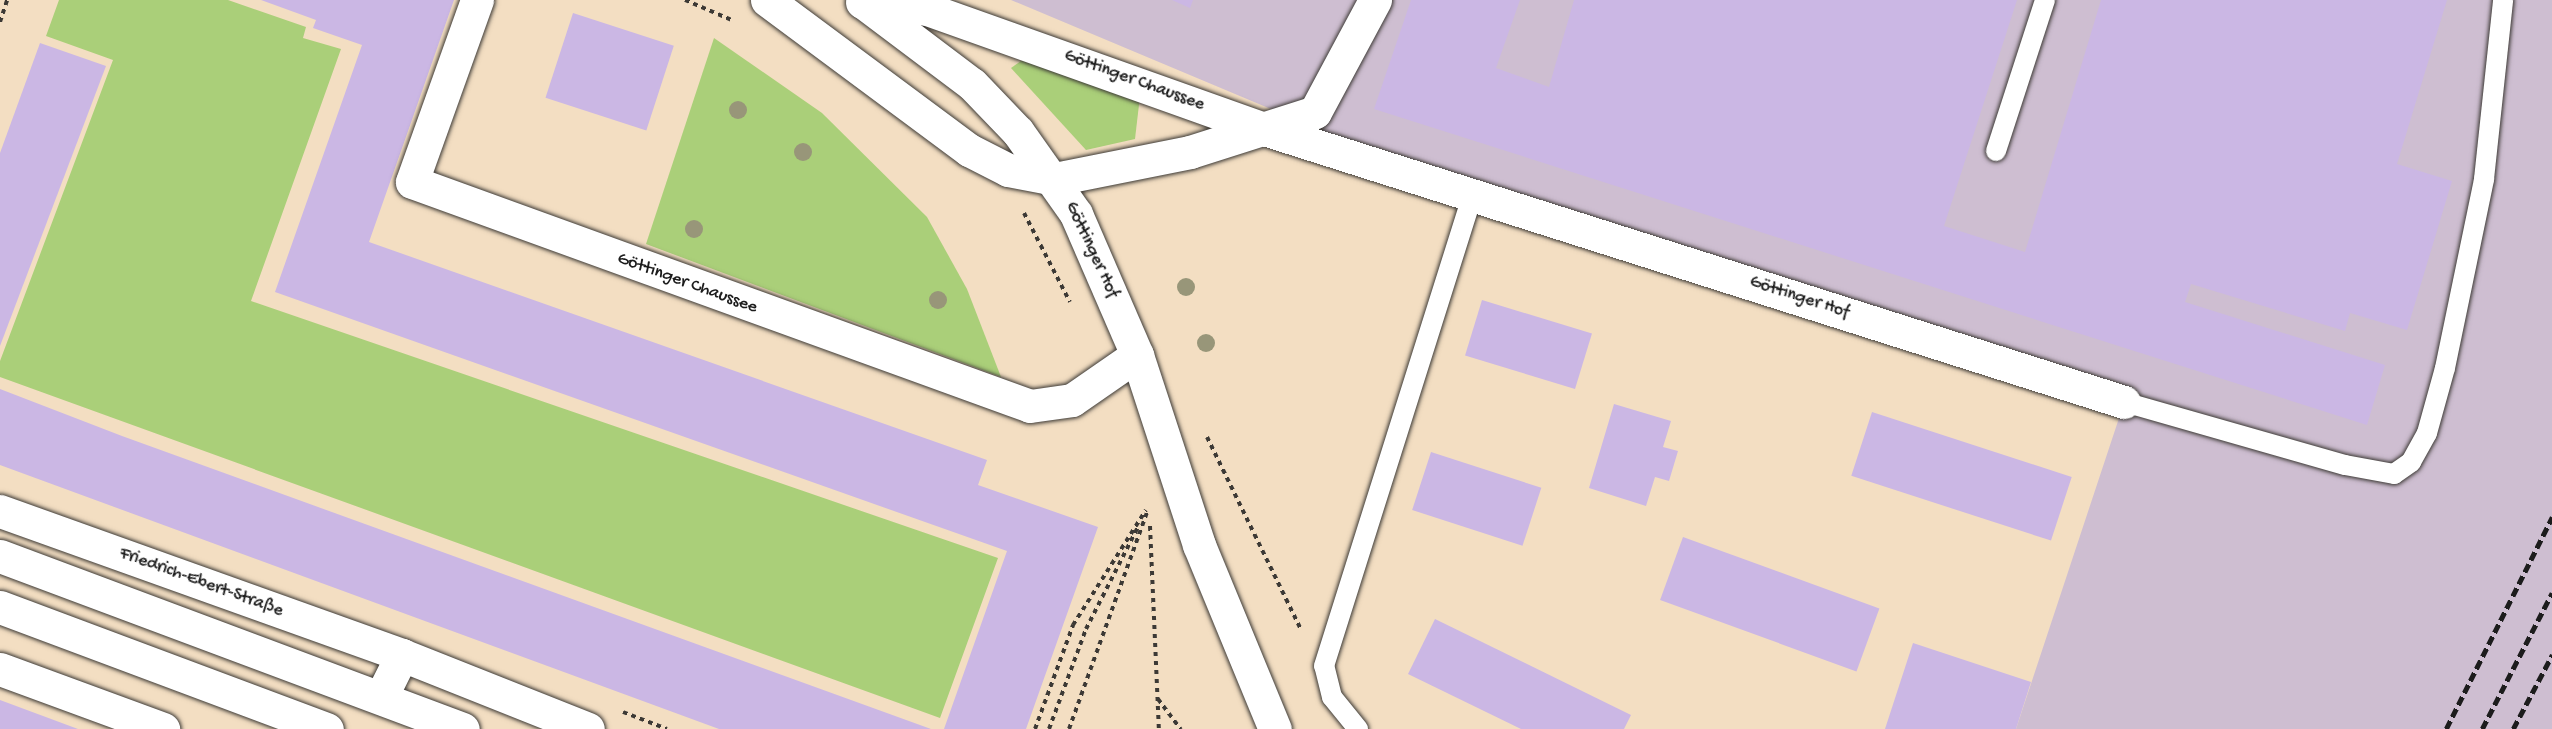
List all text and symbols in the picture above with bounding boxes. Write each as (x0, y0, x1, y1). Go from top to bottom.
street label: Göttinger Chaussee (1061, 46, 1207, 116)
street label: Göttinger Hof (1059, 199, 1123, 301)
street label: Göttinger Chaussee (614, 249, 760, 319)
street label: Göttinger Hof (1747, 272, 1851, 324)
street label: Friedrich-Ebert-Straße (116, 543, 286, 623)

